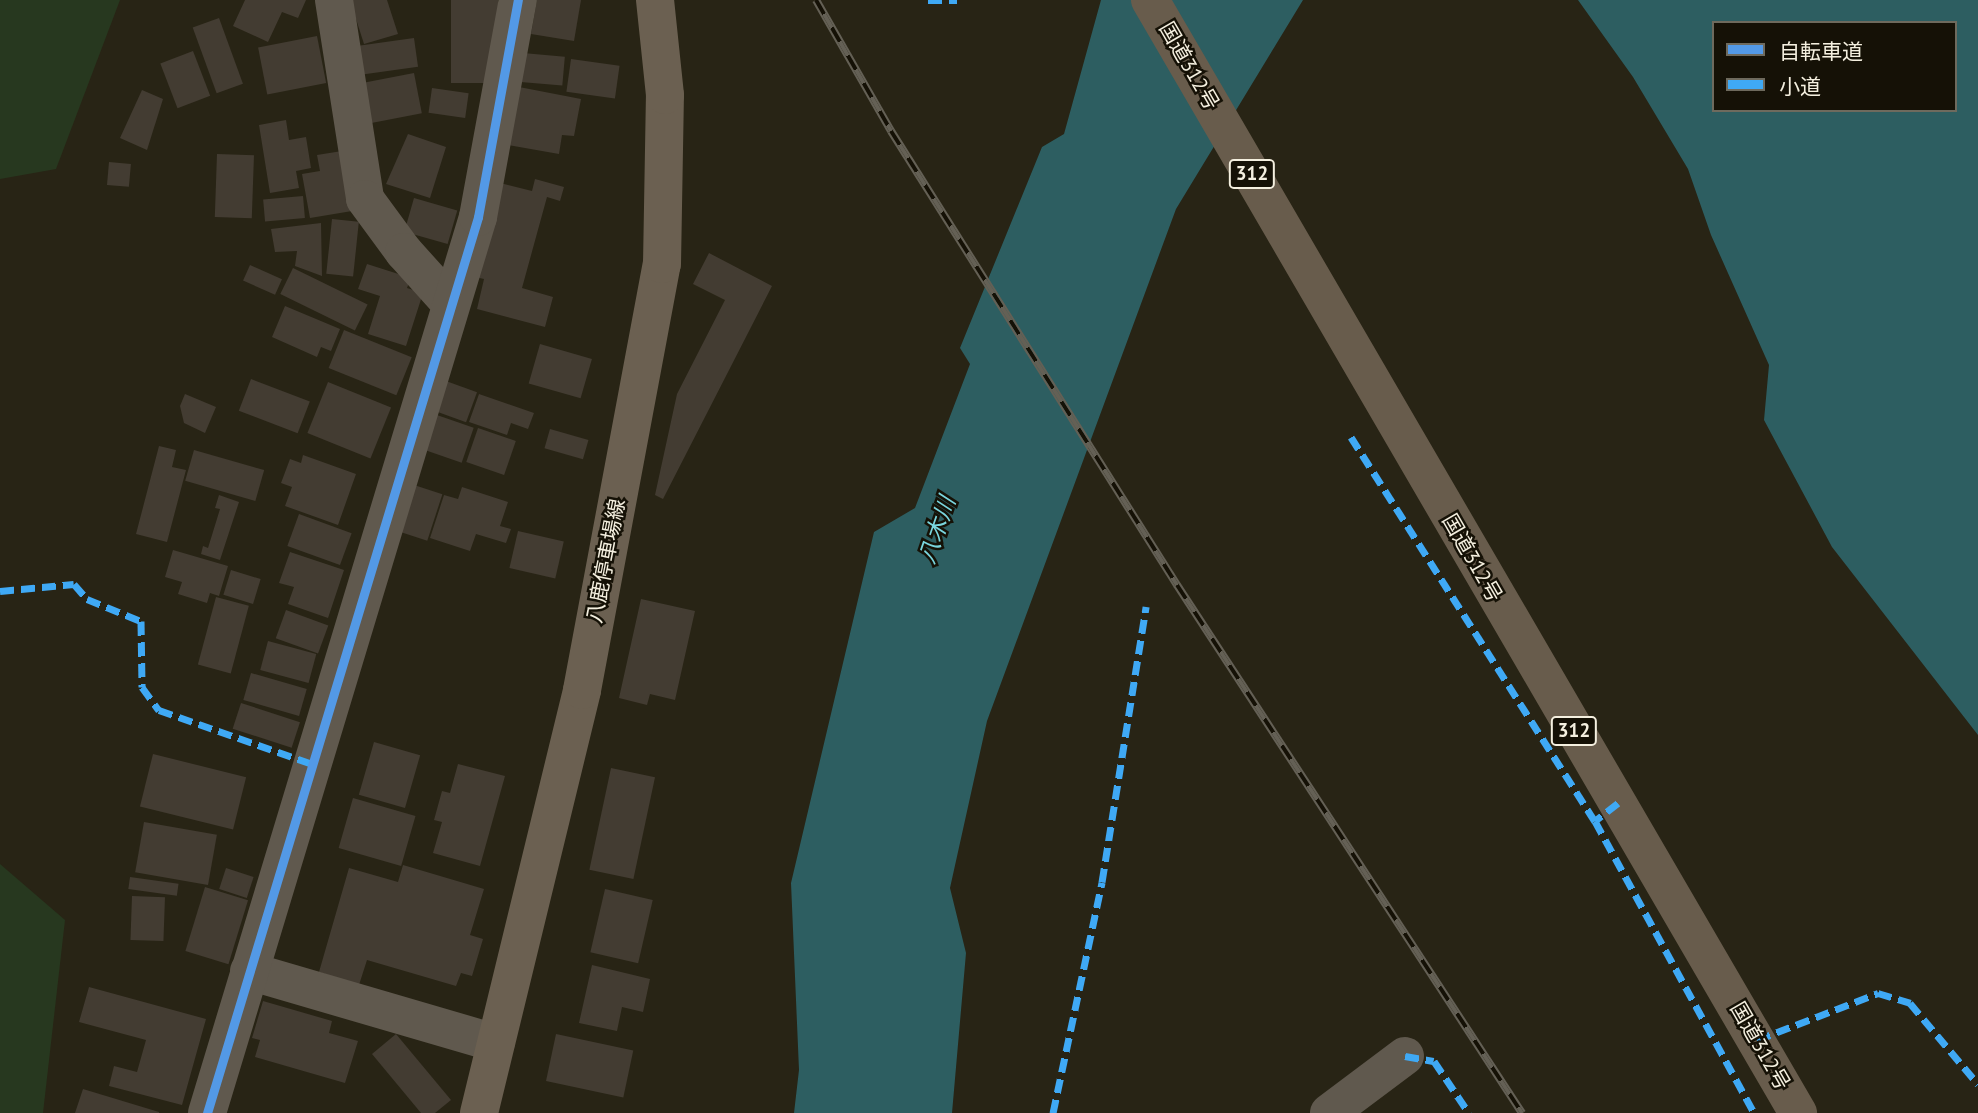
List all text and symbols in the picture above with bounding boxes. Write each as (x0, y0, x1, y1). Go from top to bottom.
street label: 国道312号 (1154, 18, 1224, 114)
legend (1712, 21, 1957, 112)
text: 自転車道 (1779, 38, 1863, 65)
text: 小道 (1779, 73, 1821, 100)
road number: 312 (1228, 158, 1276, 190)
water label: 八木川 (913, 493, 961, 567)
street label: 八鹿停車場線 (582, 497, 630, 625)
street label: 国道312号 (1437, 510, 1507, 606)
road number: 312 (1550, 716, 1598, 746)
street label: 国道312号 (1725, 998, 1795, 1094)

